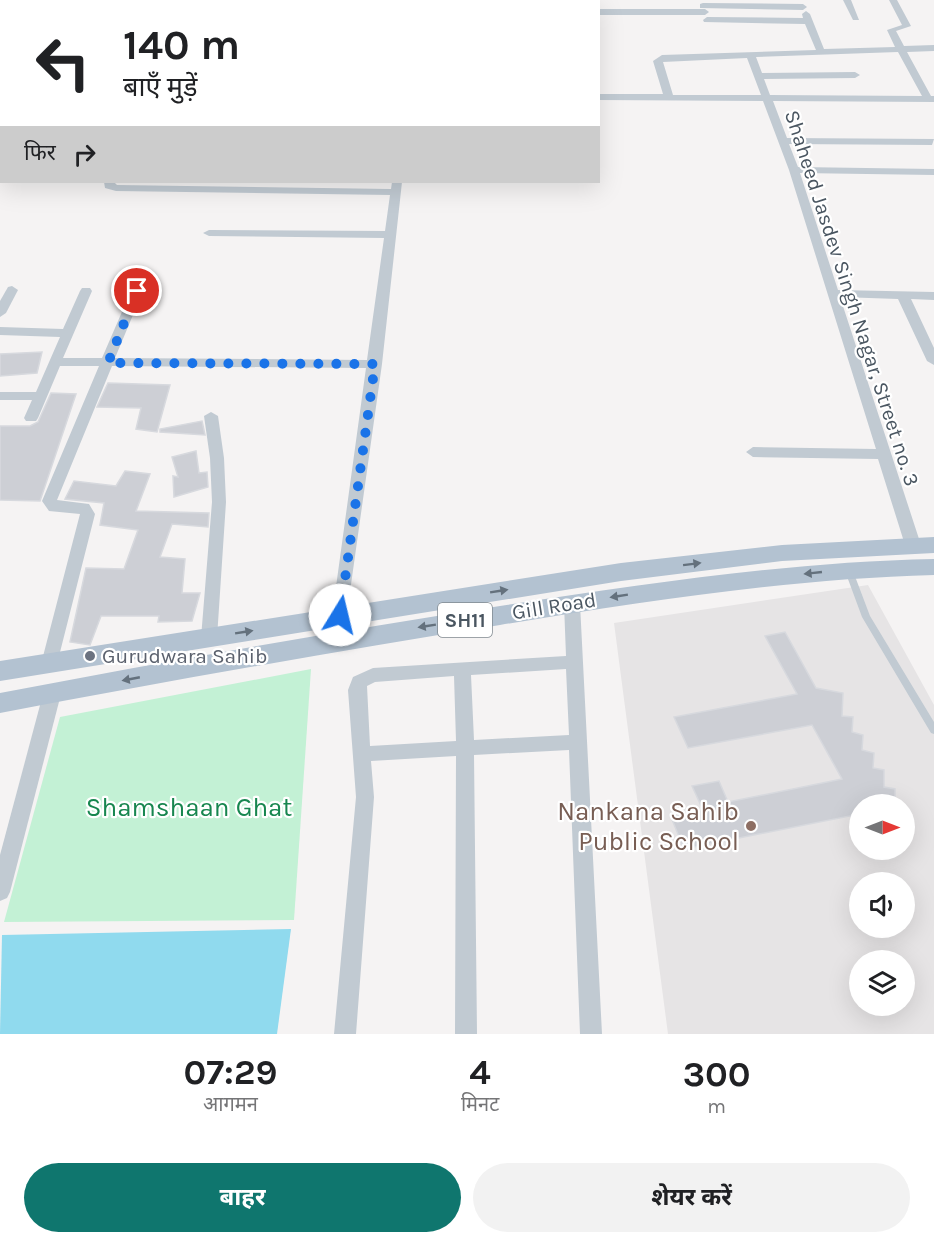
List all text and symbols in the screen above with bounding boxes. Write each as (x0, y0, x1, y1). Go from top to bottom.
text: 140 m (123, 20, 240, 70)
icon: left (24, 24, 102, 102)
text: बाएँ मुड़ें (123, 71, 197, 103)
street label: Shaheed Jasdev Singh Nagar, Street no. 3 (780, 107, 924, 489)
icon: right (68, 138, 101, 171)
text: फिर (24, 140, 56, 166)
pin (111, 265, 162, 316)
icon: arrive (120, 274, 153, 307)
one-way arrow (683, 559, 702, 568)
one-way arrow (803, 568, 822, 578)
position arrow (308, 583, 372, 647)
one-way arrow (490, 586, 509, 595)
street label: Gill Road (510, 588, 598, 624)
one-way arrow (610, 592, 629, 601)
road number: SH11 (438, 603, 492, 637)
one-way arrow (417, 622, 436, 631)
one-way arrow (235, 628, 254, 637)
place label: Gurudwara Sahib (102, 644, 268, 668)
marker: Gurudwara Sahib (83, 649, 97, 663)
one-way arrow (121, 675, 140, 684)
park label: Shamshaan Ghat (86, 792, 292, 823)
north arrow (849, 794, 915, 860)
map controls (849, 794, 915, 1016)
place label: Nankana Sahib Public School (557, 796, 739, 857)
marker: Nankana Sahib Public School (744, 819, 758, 833)
button: sound (849, 872, 915, 938)
button: layers (849, 950, 915, 1016)
text: 07:29 (183, 1051, 278, 1093)
text: 4 (469, 1051, 491, 1093)
text: 300 (683, 1053, 751, 1095)
text: आगमन (203, 1093, 258, 1116)
text: मिनट (461, 1093, 499, 1116)
text: m (707, 1095, 726, 1118)
button: बाहर (24, 1163, 461, 1232)
button: शेयर करें (473, 1163, 910, 1232)

